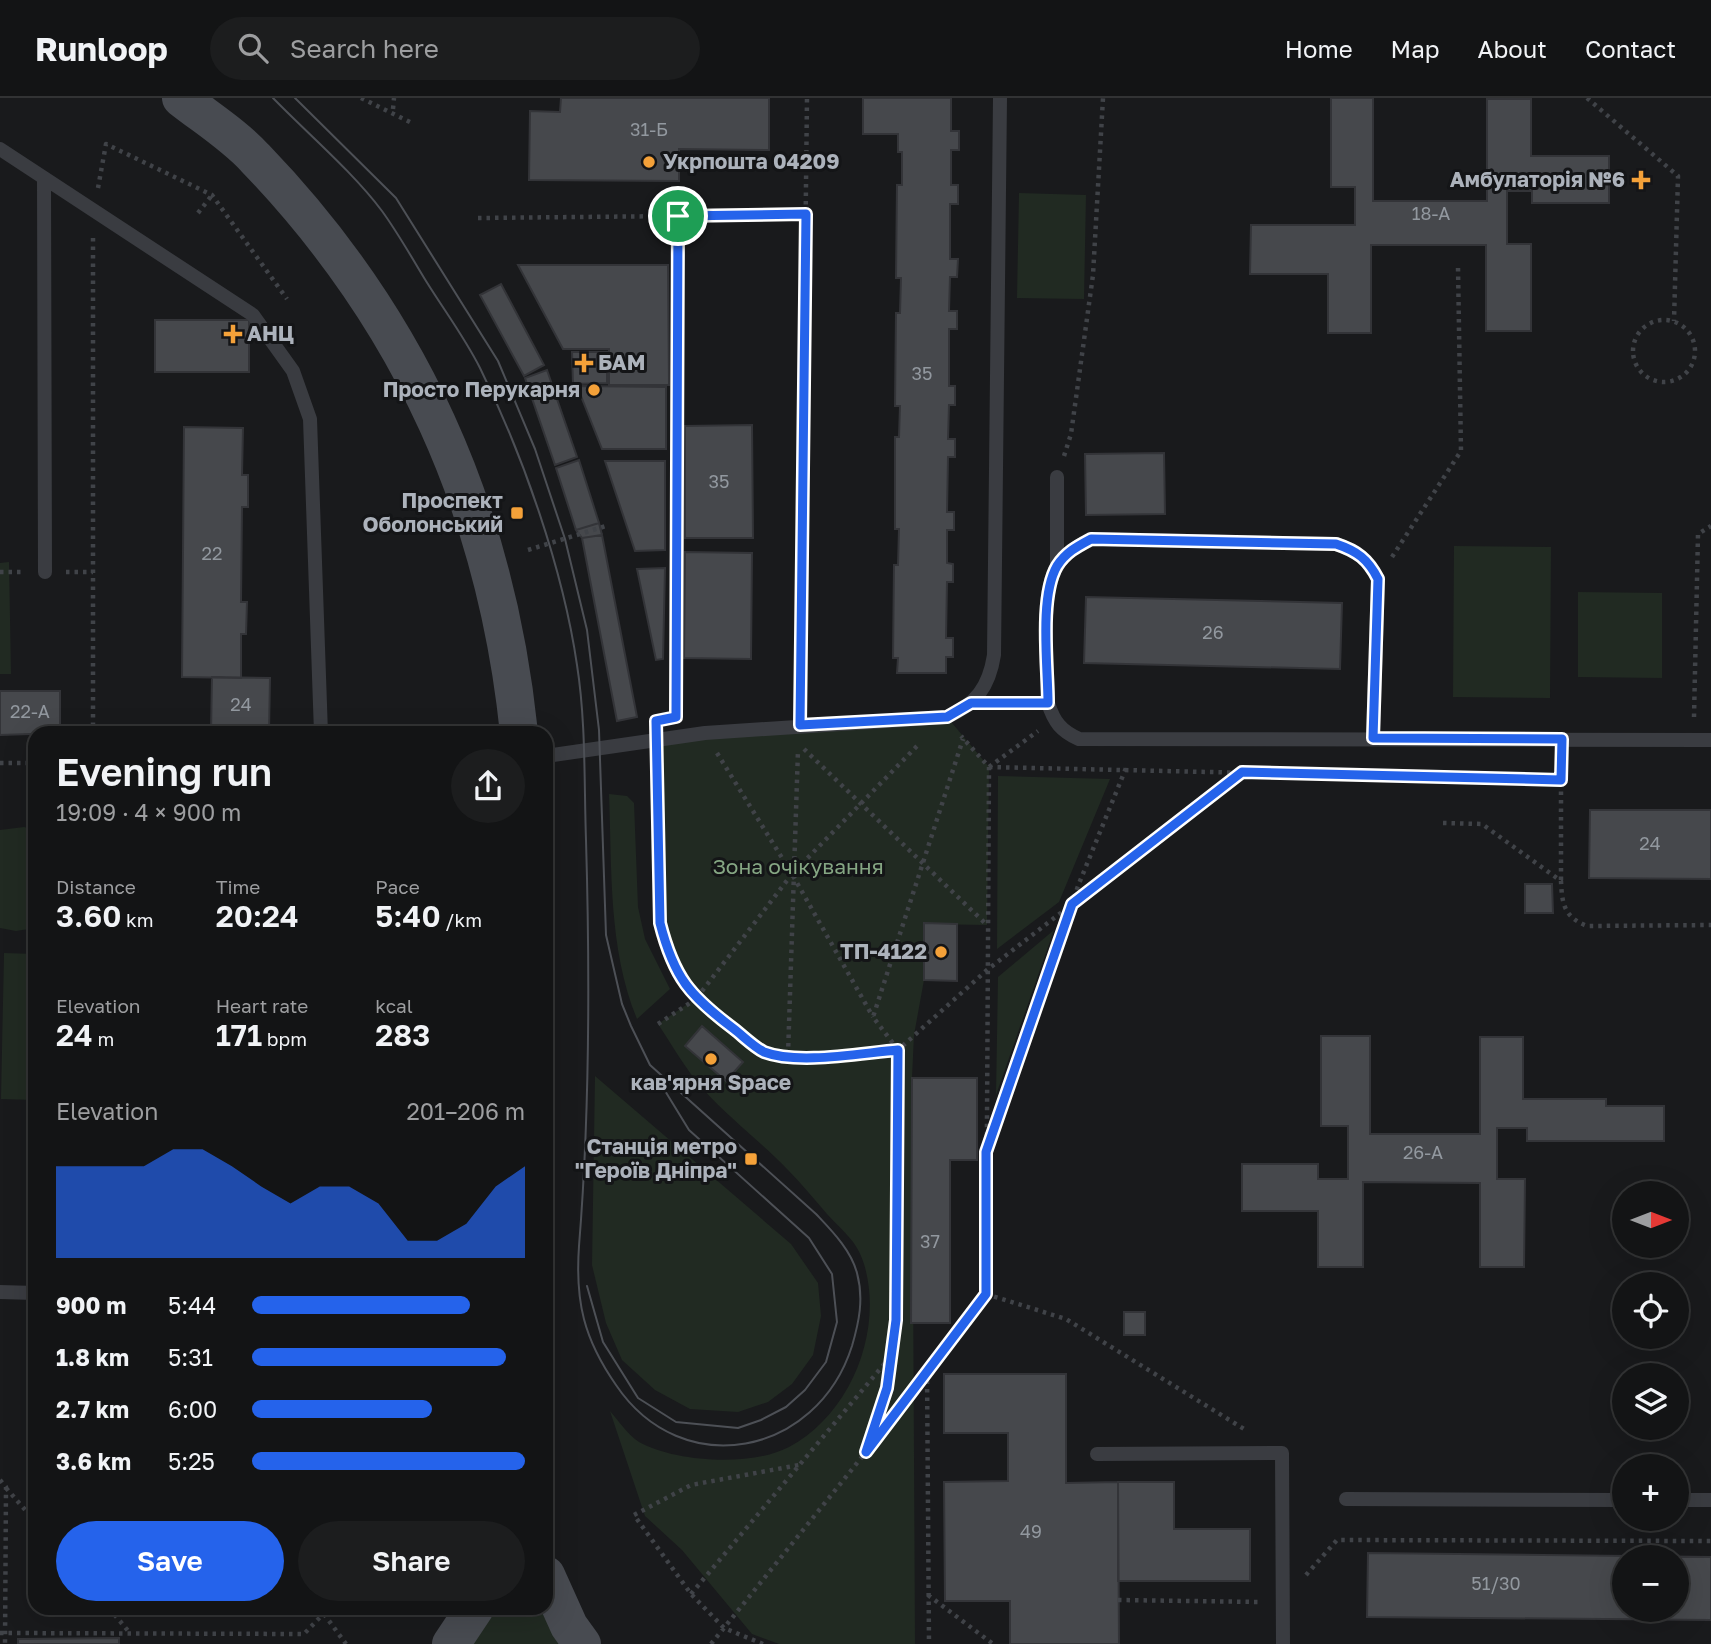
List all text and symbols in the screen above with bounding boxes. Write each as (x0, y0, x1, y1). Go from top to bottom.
search box (210, 17, 700, 80)
text: Runloop (35, 29, 168, 68)
icon: search (234, 29, 272, 67)
text: Search here (290, 33, 439, 64)
text: Home (1285, 34, 1353, 63)
text: Map (1391, 34, 1440, 63)
text: About (1478, 34, 1547, 63)
text: Contact (1585, 34, 1676, 63)
house number: 31-Б (630, 118, 668, 140)
place label: Укрпошта 04209 (663, 148, 840, 174)
marker: Укрпошта 04209 (641, 154, 657, 170)
place label: Амбулаторія №6 (1450, 166, 1625, 192)
marker: Амбулаторія №6 (1631, 170, 1651, 190)
pin (648, 186, 708, 246)
icon: arrive (659, 197, 697, 235)
house number: 18-А (1412, 202, 1450, 224)
place label: АНЦ (247, 320, 294, 346)
marker: АНЦ (225, 326, 241, 342)
place label: БАМ (598, 349, 645, 375)
marker: БАМ (576, 355, 592, 371)
house number: 35 (912, 362, 932, 384)
place label: Просто Перукарня (383, 376, 580, 402)
marker: Просто Перукарня (586, 382, 602, 398)
house number: 35 (709, 470, 729, 492)
place label: Проспект Оболонський (362, 487, 503, 537)
marker: Проспект Оболонський (509, 505, 525, 521)
house number: 22 (202, 542, 222, 564)
house number: 26 (1202, 621, 1224, 643)
house number: 24 (230, 693, 252, 715)
house number: 22-А (10, 700, 50, 722)
text: Evening run (56, 749, 272, 794)
button: share (451, 749, 525, 823)
text: 19:09 · 4 × 900 m (56, 798, 241, 826)
house number: 24 (1639, 832, 1661, 854)
park label: Зона очікування (712, 853, 884, 879)
text: Distance (56, 875, 136, 898)
text: Time (216, 875, 260, 898)
text: Pace (375, 875, 420, 898)
text: 3.60 (56, 898, 121, 934)
text: 20:24 (216, 898, 299, 934)
text: 5:40 (375, 898, 441, 934)
text: km (121, 908, 154, 931)
text: /km (441, 908, 482, 931)
place label: ТП-4122 (840, 938, 927, 964)
marker: ТП-4122 (933, 944, 949, 960)
text: Elevation (56, 994, 141, 1017)
text: Heart rate (216, 994, 308, 1017)
text: kcal (375, 994, 413, 1017)
text: 24 (56, 1017, 93, 1053)
text: 171 (216, 1017, 262, 1053)
text: 283 (375, 1017, 430, 1053)
text: m (93, 1027, 114, 1050)
text: bpm (262, 1027, 307, 1050)
marker: кав'ярня Space (703, 1051, 719, 1067)
place label: кав'ярня Space (631, 1069, 791, 1095)
text: Elevation (56, 1097, 158, 1125)
text: 201–206 m (406, 1097, 525, 1125)
place label: Станція метро "Героїв Дніпра" (575, 1133, 737, 1183)
house number: 26-А (1403, 1141, 1443, 1163)
marker: Станція метро "Героїв Дніпра" (743, 1151, 759, 1167)
north arrow (1612, 1181, 1689, 1258)
map controls (1612, 1181, 1689, 1622)
house number: 37 (920, 1230, 940, 1252)
button: locate (1612, 1272, 1689, 1349)
text: 900 m (56, 1291, 126, 1319)
text: 5:44 (168, 1291, 216, 1319)
text: 1.8 km (56, 1343, 129, 1371)
text: 5:31 (168, 1343, 213, 1371)
button: layers (1612, 1363, 1689, 1440)
text: 2.7 km (56, 1395, 129, 1423)
text: 6:00 (168, 1395, 217, 1423)
text: 3.6 km (56, 1447, 131, 1475)
text: 5:25 (168, 1447, 215, 1475)
button: + (1612, 1454, 1689, 1531)
house number: 49 (1020, 1520, 1042, 1542)
button: Save (56, 1521, 284, 1601)
button: Share (298, 1521, 525, 1601)
button: − (1612, 1545, 1689, 1622)
house number: 51/30 (1471, 1572, 1521, 1594)

